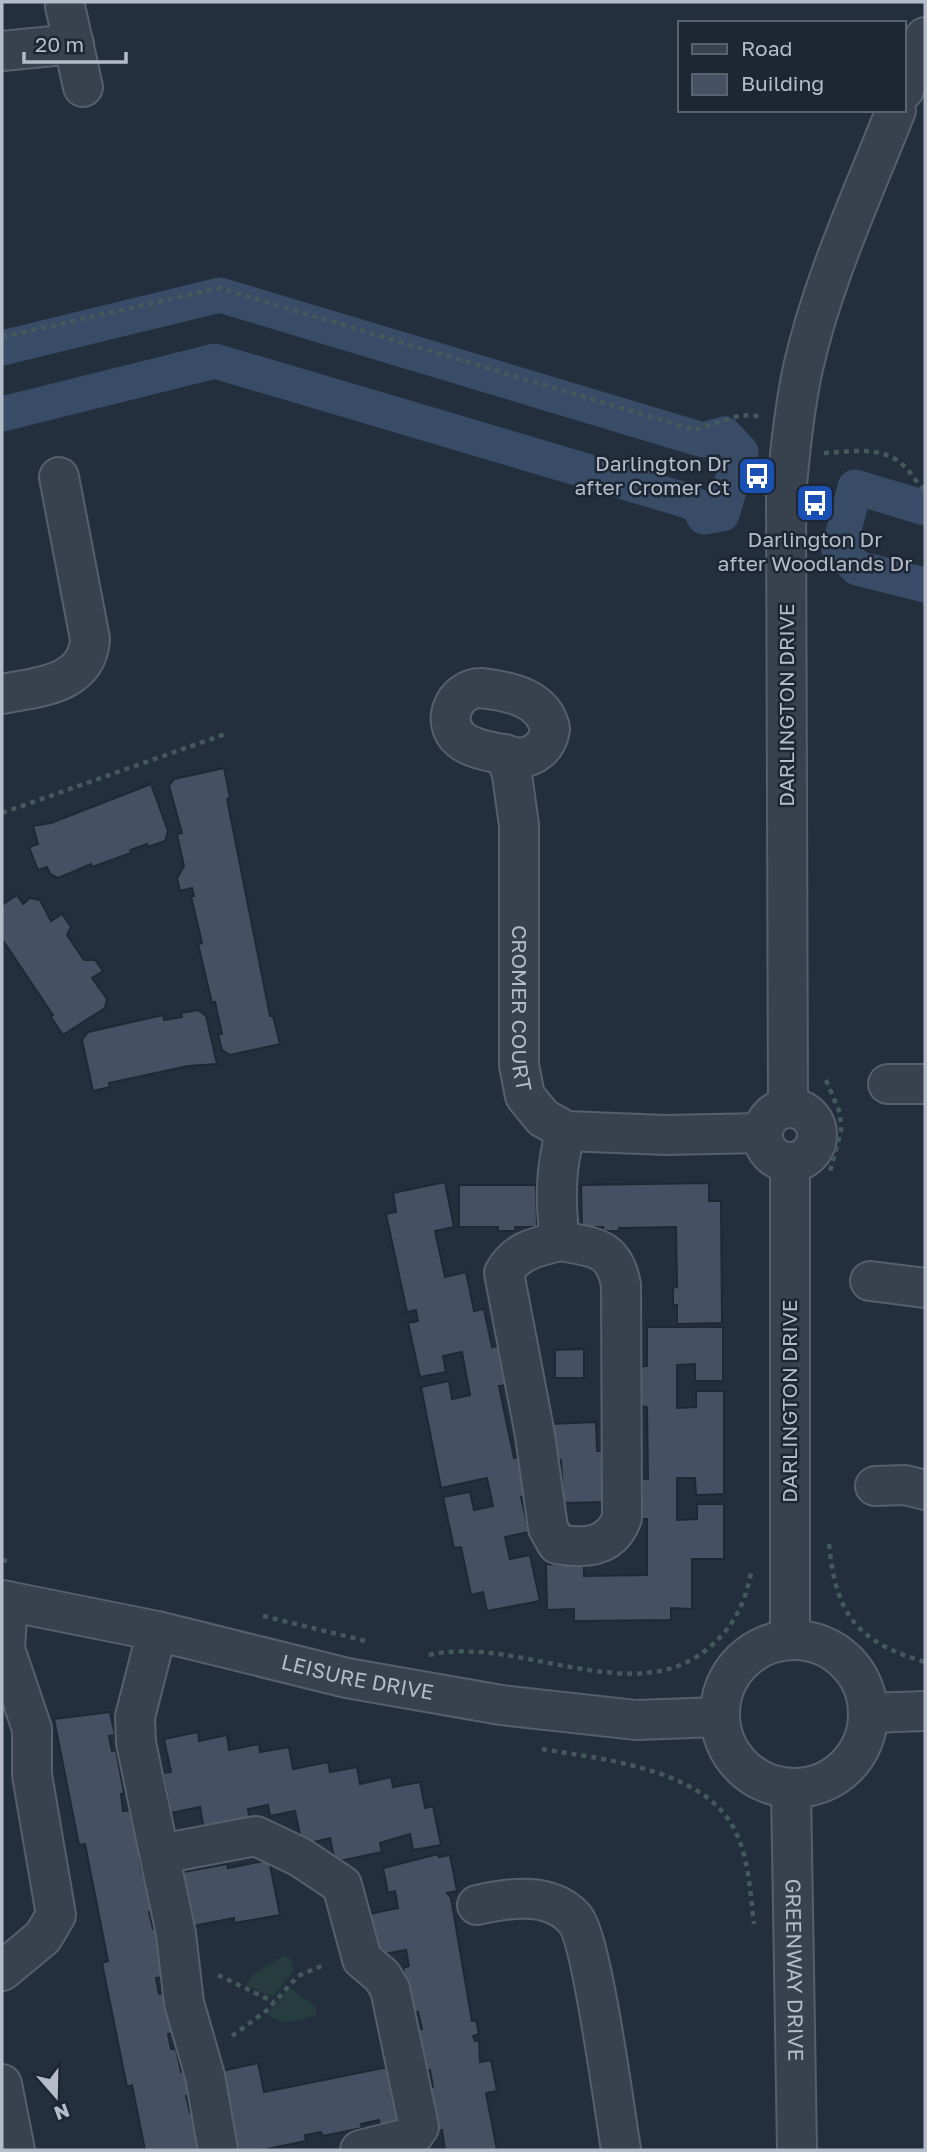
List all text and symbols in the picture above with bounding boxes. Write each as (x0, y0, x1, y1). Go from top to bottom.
scale bar (24, 21, 126, 65)
legend (678, 21, 906, 112)
text: 20 m (35, 31, 84, 57)
text: Road (741, 35, 792, 61)
text: Building (741, 70, 824, 96)
place label: Darlington Dr after Cromer Ct (574, 450, 730, 500)
bus stop icon: Darlington Dr after Cromer Ct (736, 455, 778, 497)
bus stop icon: Darlington Dr after Woodlands Dr (794, 482, 836, 524)
place label: Darlington Dr after Woodlands Dr (718, 526, 912, 576)
street label: DARLINGTON DRIVE (773, 603, 799, 807)
street label: CROMER COURT (507, 925, 538, 1094)
street label: DARLINGTON DRIVE (776, 1299, 802, 1503)
street label: LEISURE DRIVE (279, 1648, 436, 1705)
street label: GREENWAY DRIVE (781, 1878, 810, 2062)
north arrow (21, 2061, 91, 2131)
text: N (51, 2099, 73, 2126)

